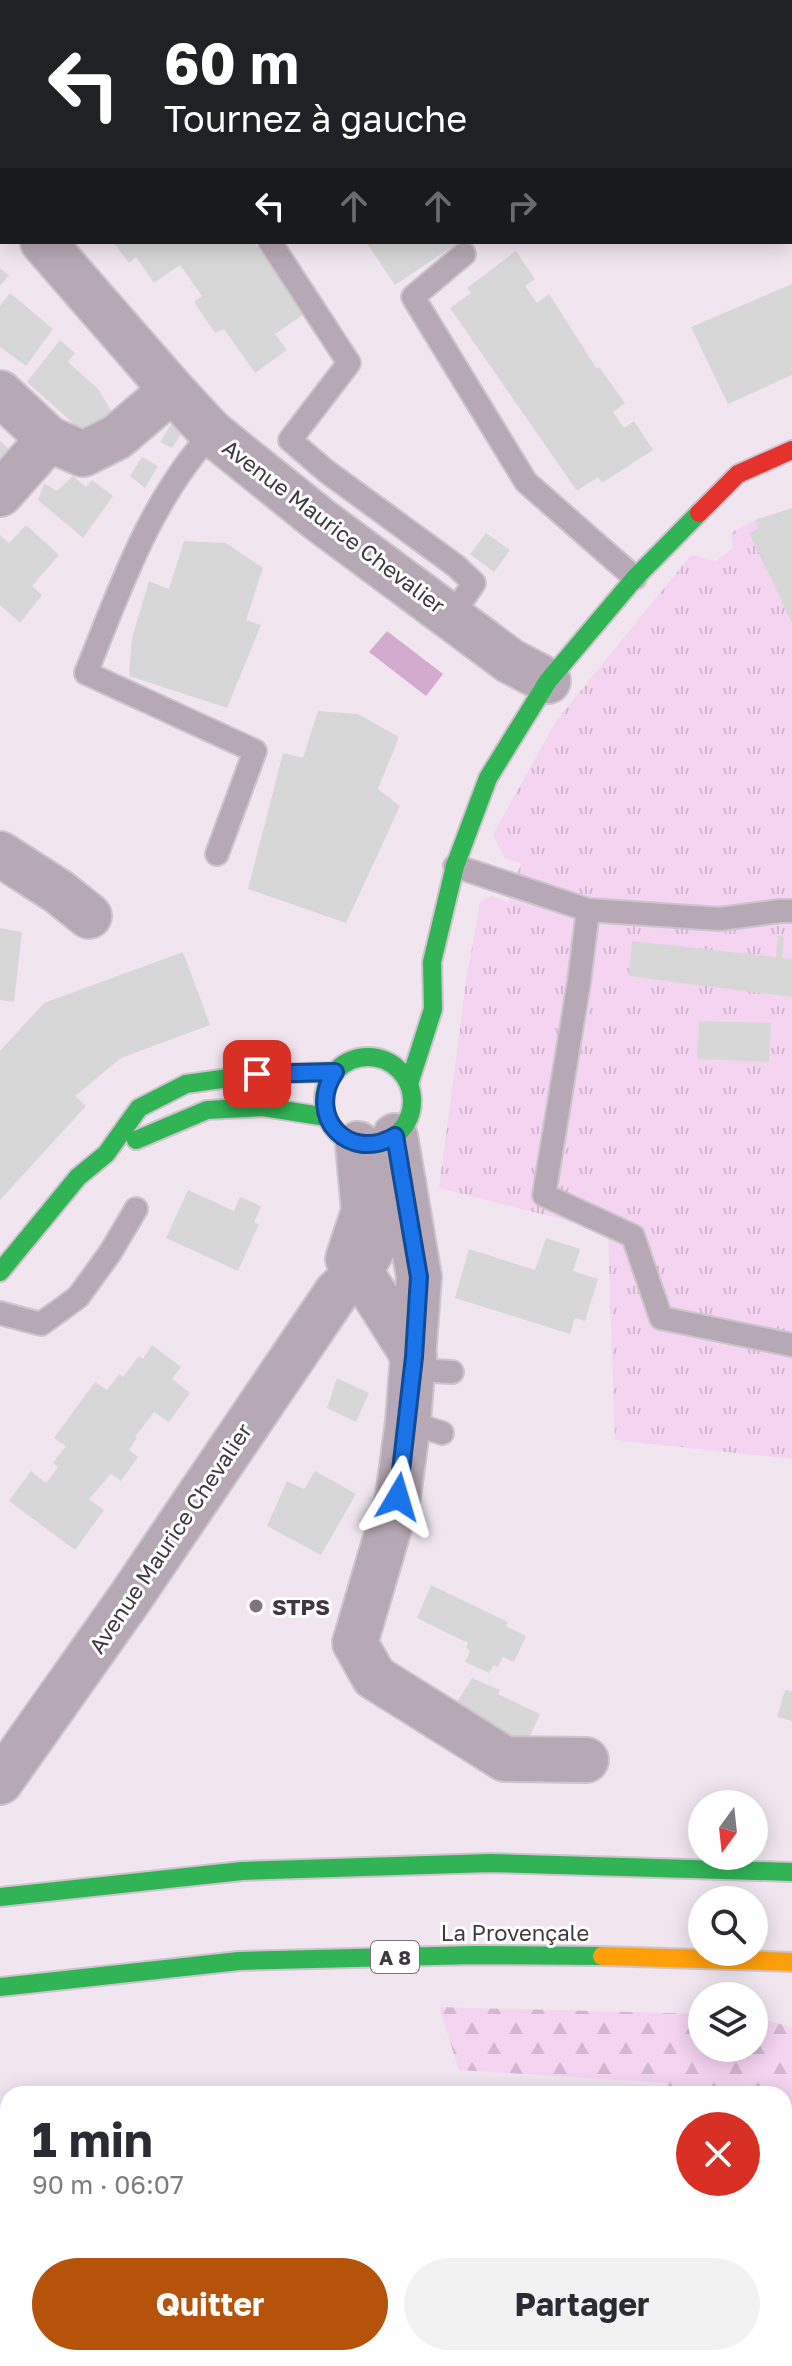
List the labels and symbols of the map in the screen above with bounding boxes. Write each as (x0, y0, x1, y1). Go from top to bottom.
street label: Avenue Maurice Chevalier (217, 433, 451, 619)
pin (223, 1040, 291, 1108)
street label: Avenue Maurice Chevalier (83, 1417, 257, 1658)
position arrow (356, 1455, 440, 1539)
place label: STPS (272, 1593, 330, 1620)
marker: STPS (247, 1597, 265, 1615)
north arrow (688, 1790, 768, 1870)
street label: La Provençale (441, 1919, 589, 1946)
road number: A 8 (371, 1941, 419, 1973)

